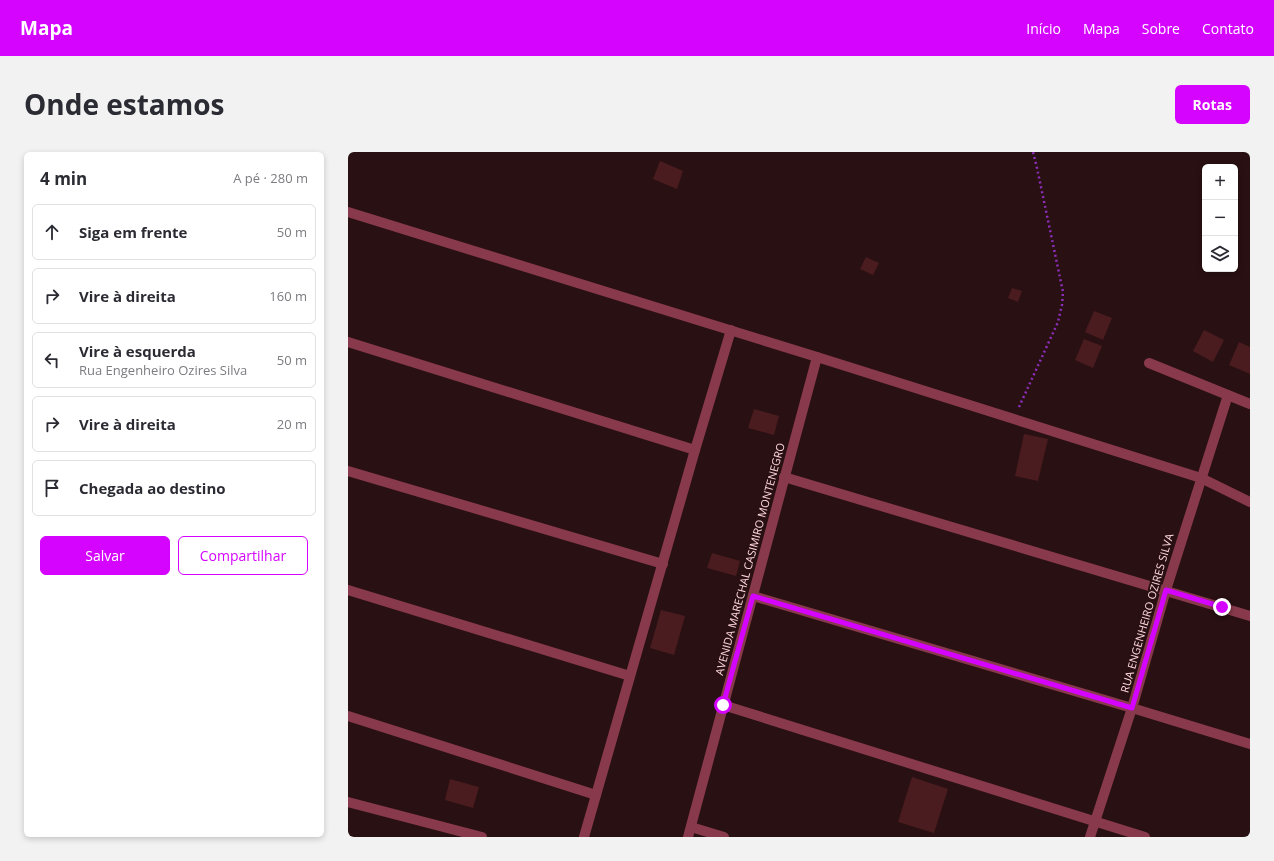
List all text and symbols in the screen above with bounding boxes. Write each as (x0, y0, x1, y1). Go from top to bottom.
text: Mapa (20, 15, 73, 41)
text: Início (1026, 19, 1061, 38)
text: Mapa (1083, 19, 1120, 38)
text: Sobre (1142, 19, 1180, 38)
text: Contato (1202, 19, 1254, 38)
text: Onde estamos (24, 85, 225, 123)
button: Rotas (1175, 85, 1250, 124)
map controls (1202, 164, 1238, 272)
button: + (1202, 164, 1238, 200)
text: 4 min (40, 167, 87, 190)
text: A pé · 280 m (233, 169, 308, 187)
button: − (1202, 200, 1238, 236)
icon: ahead (41, 221, 63, 243)
text: Siga em frente (79, 222, 187, 242)
text: 50 m (277, 223, 307, 241)
button: layers (1202, 236, 1238, 272)
icon: right (41, 285, 63, 307)
text: Vire à direita (79, 286, 176, 306)
text: 160 m (269, 287, 307, 305)
text: Vire à esquerda (79, 341, 196, 361)
icon: left (41, 349, 63, 371)
text: 50 m (277, 351, 307, 369)
text: Rua Engenheiro Ozires Silva (79, 361, 247, 379)
icon: right (41, 413, 63, 435)
text: Vire à direita (79, 414, 176, 434)
text: 20 m (277, 415, 307, 433)
street label: AVENIDA MARECHAL CASIMIRO MONTENEGRO (711, 441, 788, 677)
icon: arrive (41, 477, 63, 499)
text: Chegada ao destino (79, 478, 226, 498)
street label: RUA ENGENHEIRO OZIRES SILVA (1117, 531, 1176, 694)
button: Salvar (40, 536, 170, 575)
button: Compartilhar (178, 536, 308, 575)
route end (1213, 598, 1231, 616)
route start (714, 696, 732, 714)

